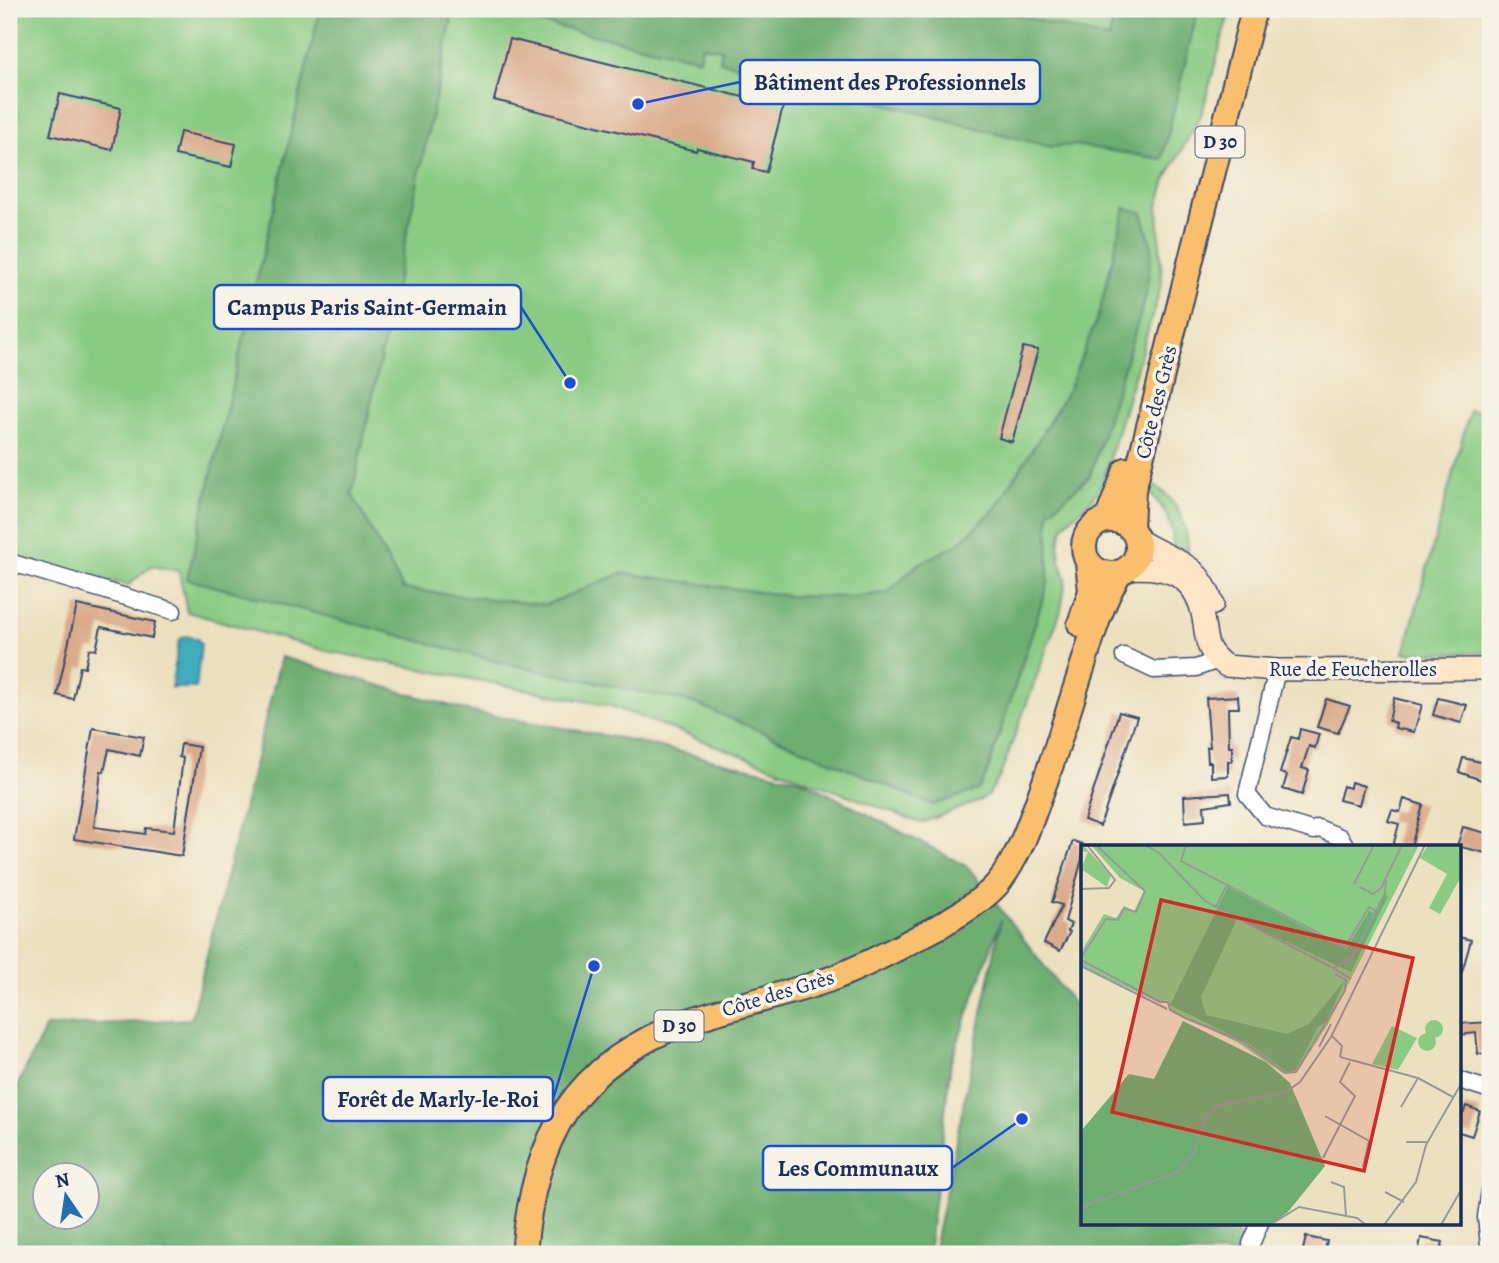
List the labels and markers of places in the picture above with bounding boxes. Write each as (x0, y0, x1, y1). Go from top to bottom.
callout: Bâtiment des Professionnels (740, 60, 1040, 104)
callout: Campus Paris Saint-Germain (214, 285, 521, 329)
callout: Forêt de Marly-le-Roi (323, 1077, 553, 1121)
callout: Les Communaux (763, 1146, 952, 1190)

